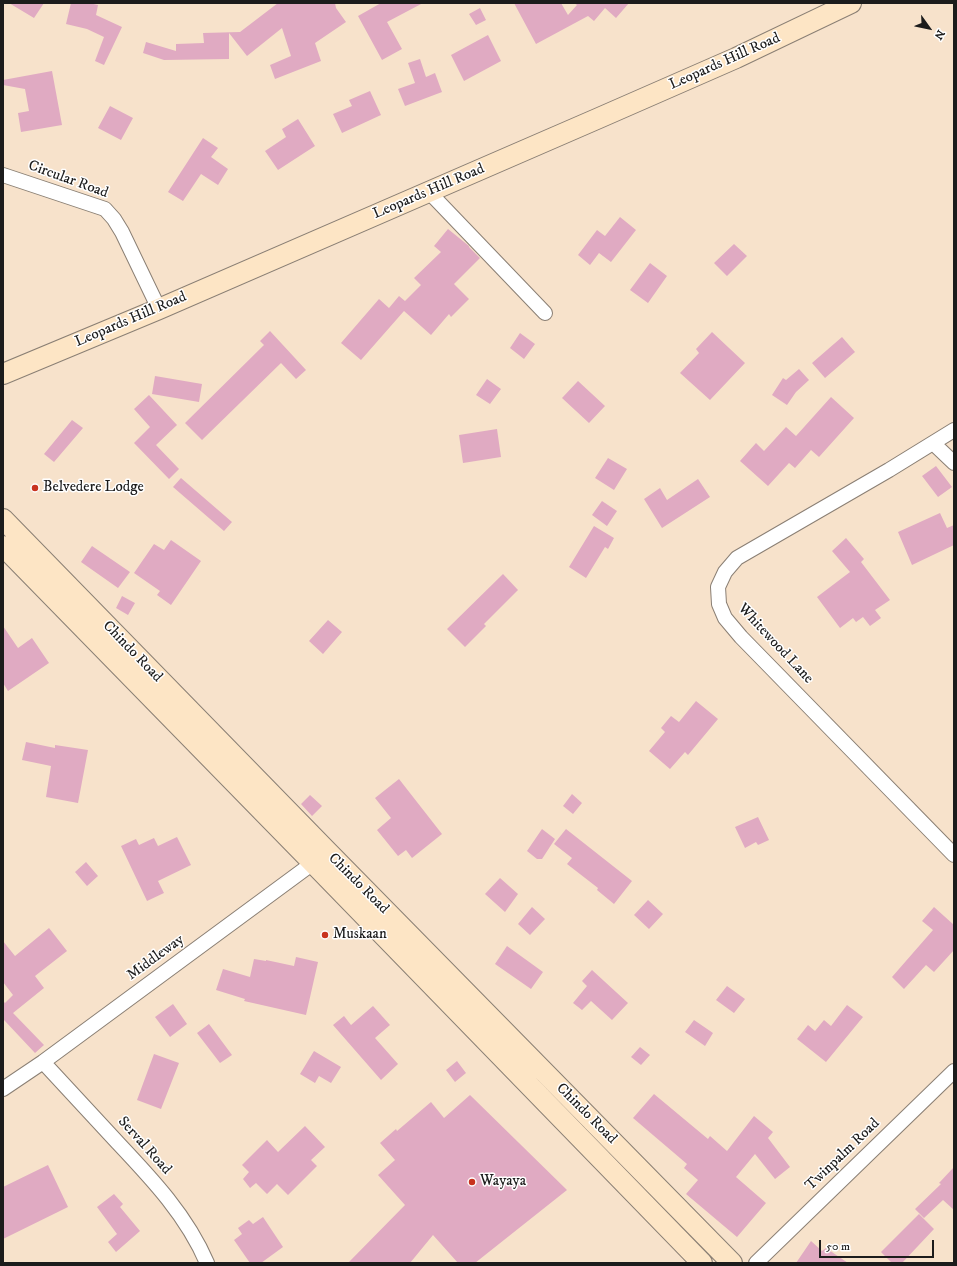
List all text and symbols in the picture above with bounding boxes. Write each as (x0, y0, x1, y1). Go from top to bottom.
north arrow (909, 8, 949, 48)
text: N (931, 27, 947, 42)
street label: Leopards Hill Road (667, 30, 783, 94)
street label: Circular Road (26, 157, 110, 203)
street label: Leopards Hill Road (371, 160, 487, 224)
street label: Leopards Hill Road (73, 288, 189, 352)
place label: Belvedere Lodge (43, 479, 144, 497)
marker: Belvedere Lodge (30, 483, 40, 493)
street label: Whitewood Lane (733, 600, 817, 688)
street label: Chindo Road (98, 617, 166, 687)
street label: Chindo Road (324, 850, 392, 918)
place label: Muskaan (333, 926, 387, 944)
marker: Muskaan (320, 930, 330, 940)
street label: Middleway (124, 931, 188, 985)
street label: Chindo Road (552, 1080, 620, 1148)
street label: Serval Road (113, 1113, 175, 1179)
street label: Twinpalm Road (802, 1115, 884, 1195)
place label: Wayaya (480, 1173, 526, 1191)
marker: Wayaya (467, 1177, 477, 1187)
scale bar (821, 1232, 936, 1258)
text: 50 m (826, 1239, 850, 1254)

